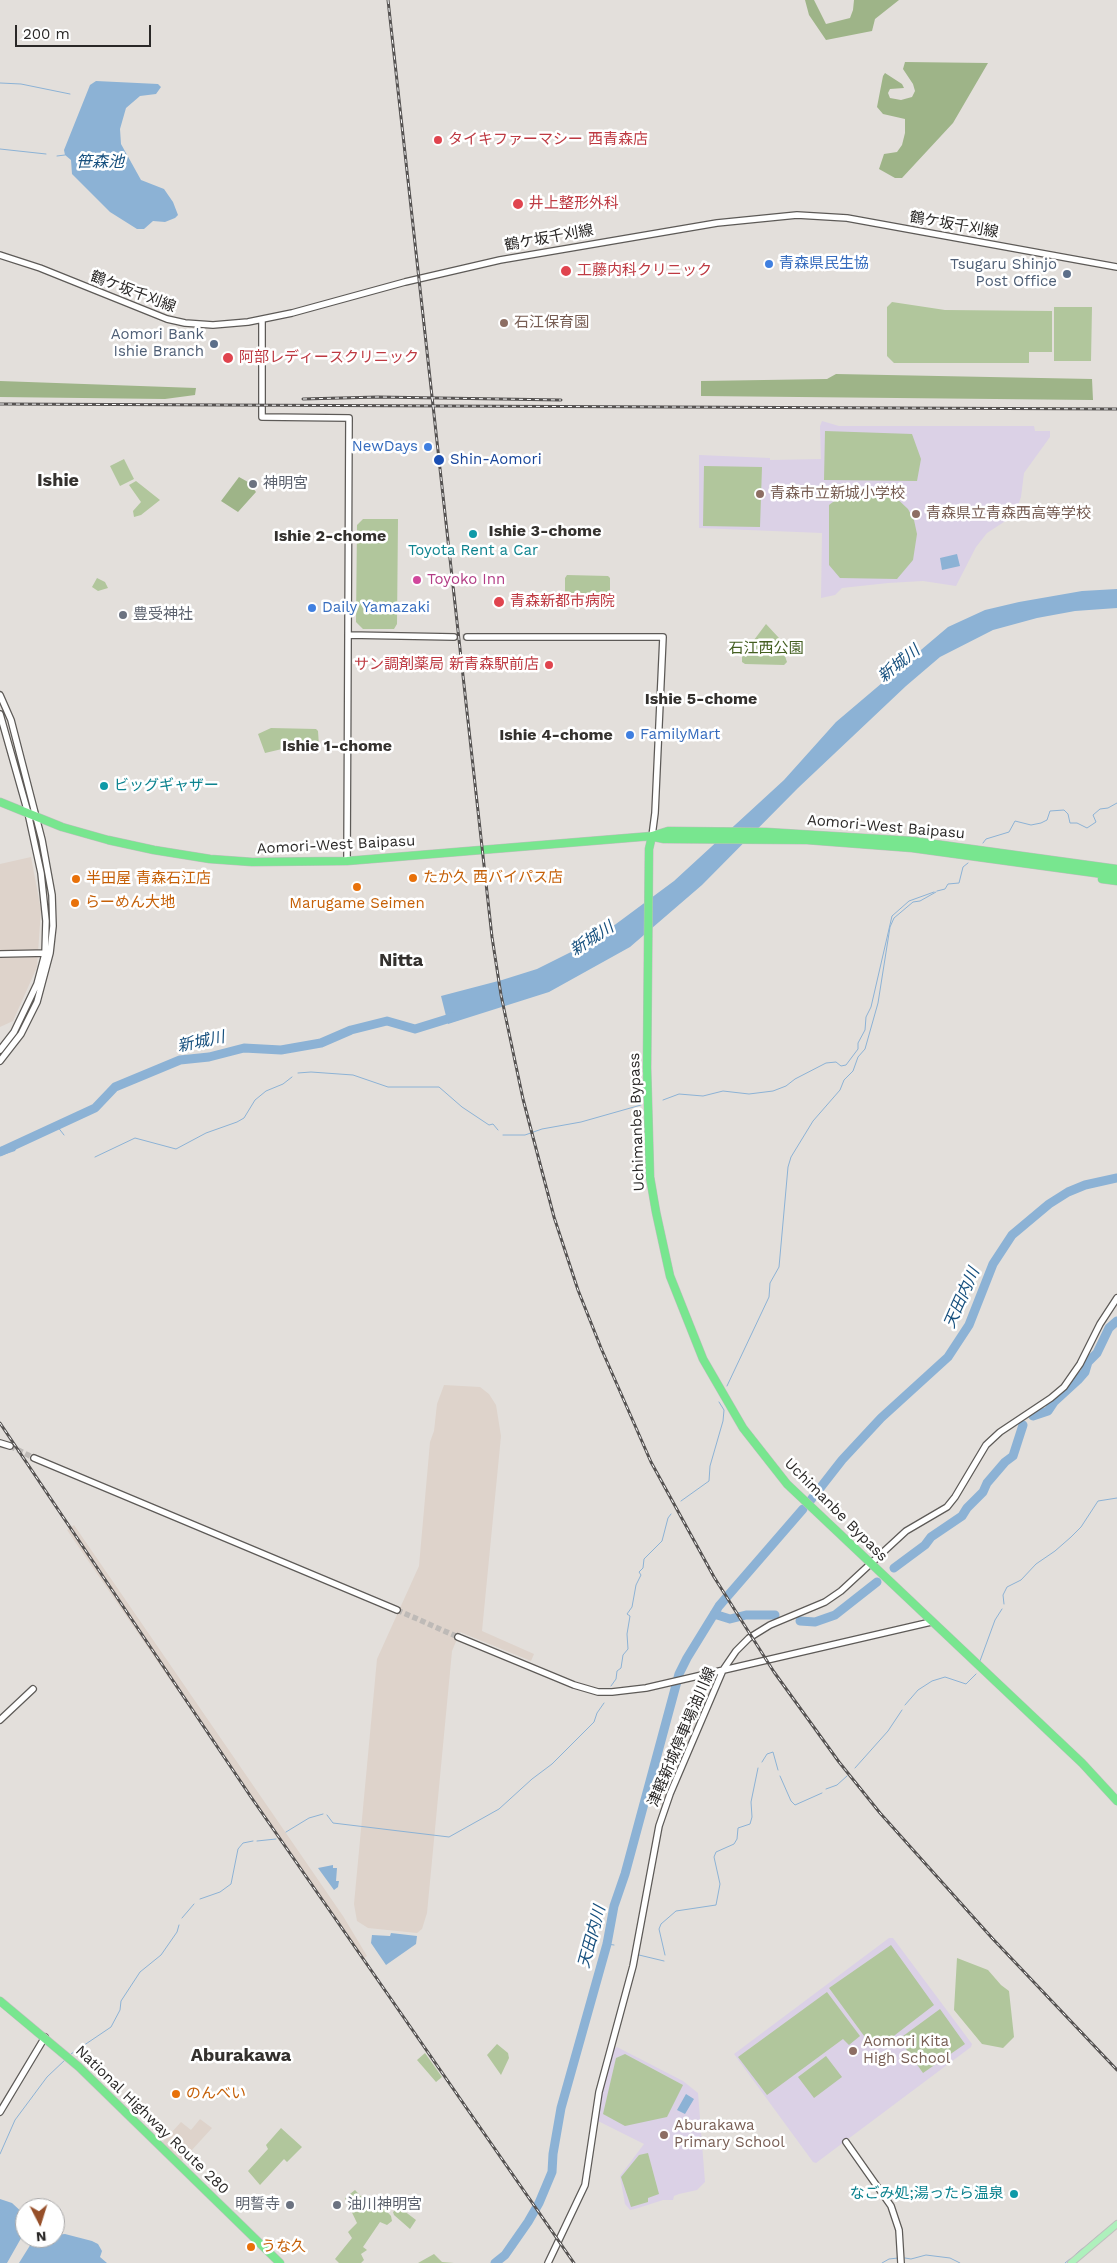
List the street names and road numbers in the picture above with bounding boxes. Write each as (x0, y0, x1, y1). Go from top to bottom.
street label: 鶴ケ坂千刈線 (908, 208, 1000, 242)
street label: 鶴ケ坂千刈線 (503, 221, 595, 255)
street label: 鶴ケ坂千刈線 (88, 267, 178, 317)
street label: Aomori-West Baipasu (806, 811, 966, 843)
street label: Aomori-West Baipasu (256, 832, 416, 858)
street label: Uchimanbe Bypass (626, 1052, 648, 1192)
street label: Uchimanbe Bypass (781, 1455, 891, 1565)
street label: 津軽新城停車場油川線 (644, 1664, 720, 1810)
street label: National Highway Route 280 (71, 2042, 233, 2198)

